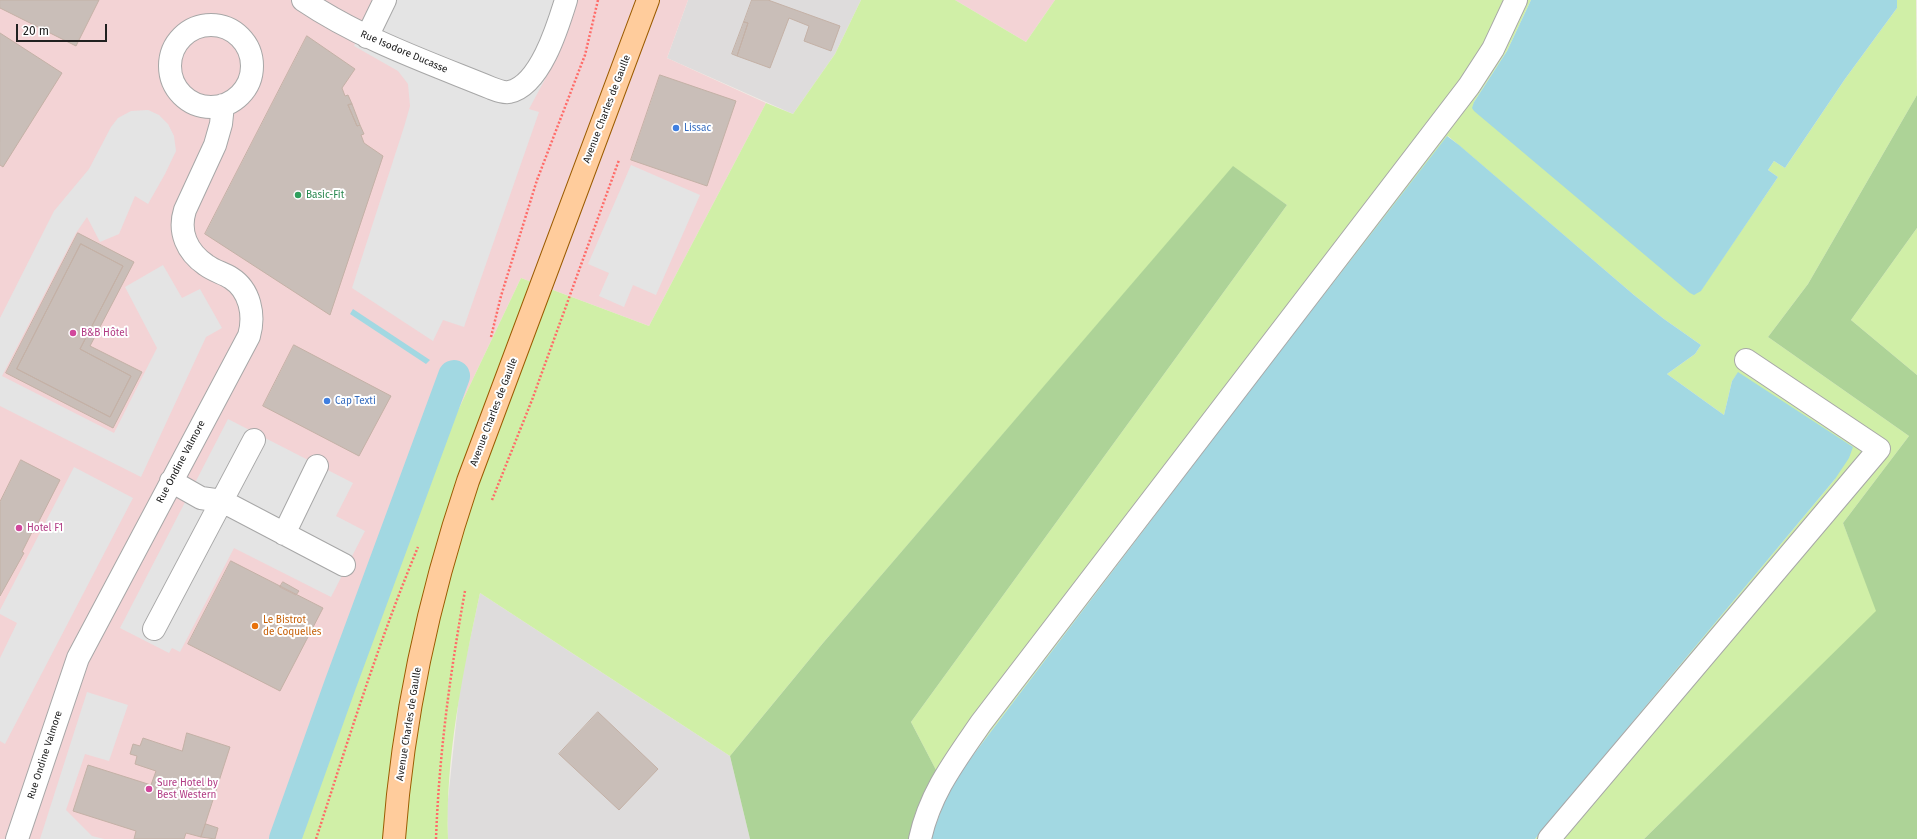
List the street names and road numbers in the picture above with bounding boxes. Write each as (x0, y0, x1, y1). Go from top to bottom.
street label: Rue Isodore Ducasse (358, 28, 450, 76)
street label: Avenue Charles de Gaulle (581, 53, 633, 165)
street label: Avenue Charles de Gaulle (468, 356, 520, 468)
street label: Rue Ondine Valmore (154, 418, 208, 506)
street label: Avenue Charles de Gaulle (394, 666, 424, 782)
street label: Rue Ondine Valmore (25, 709, 65, 801)

